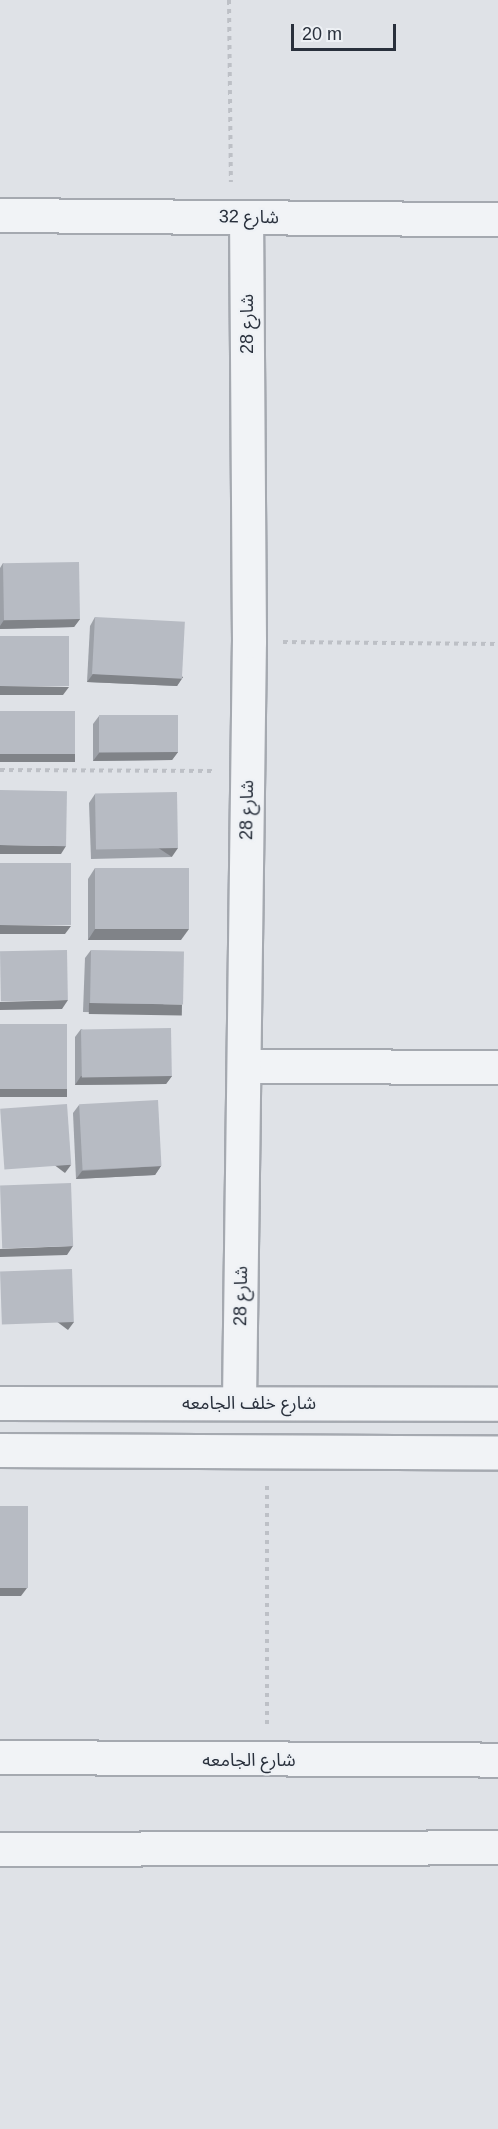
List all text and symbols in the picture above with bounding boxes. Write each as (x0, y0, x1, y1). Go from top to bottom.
scale bar (294, 12, 399, 50)
text: 20 m (302, 24, 342, 44)
street label: شارع 32 (219, 206, 279, 228)
street label: شارع 28 (236, 294, 258, 354)
street label: شارع 28 (236, 780, 258, 840)
street label: شارع 28 (230, 1266, 252, 1326)
street label: شارع خلف الجامعه (182, 1392, 316, 1414)
street label: شارع الجامعه (202, 1749, 296, 1771)

